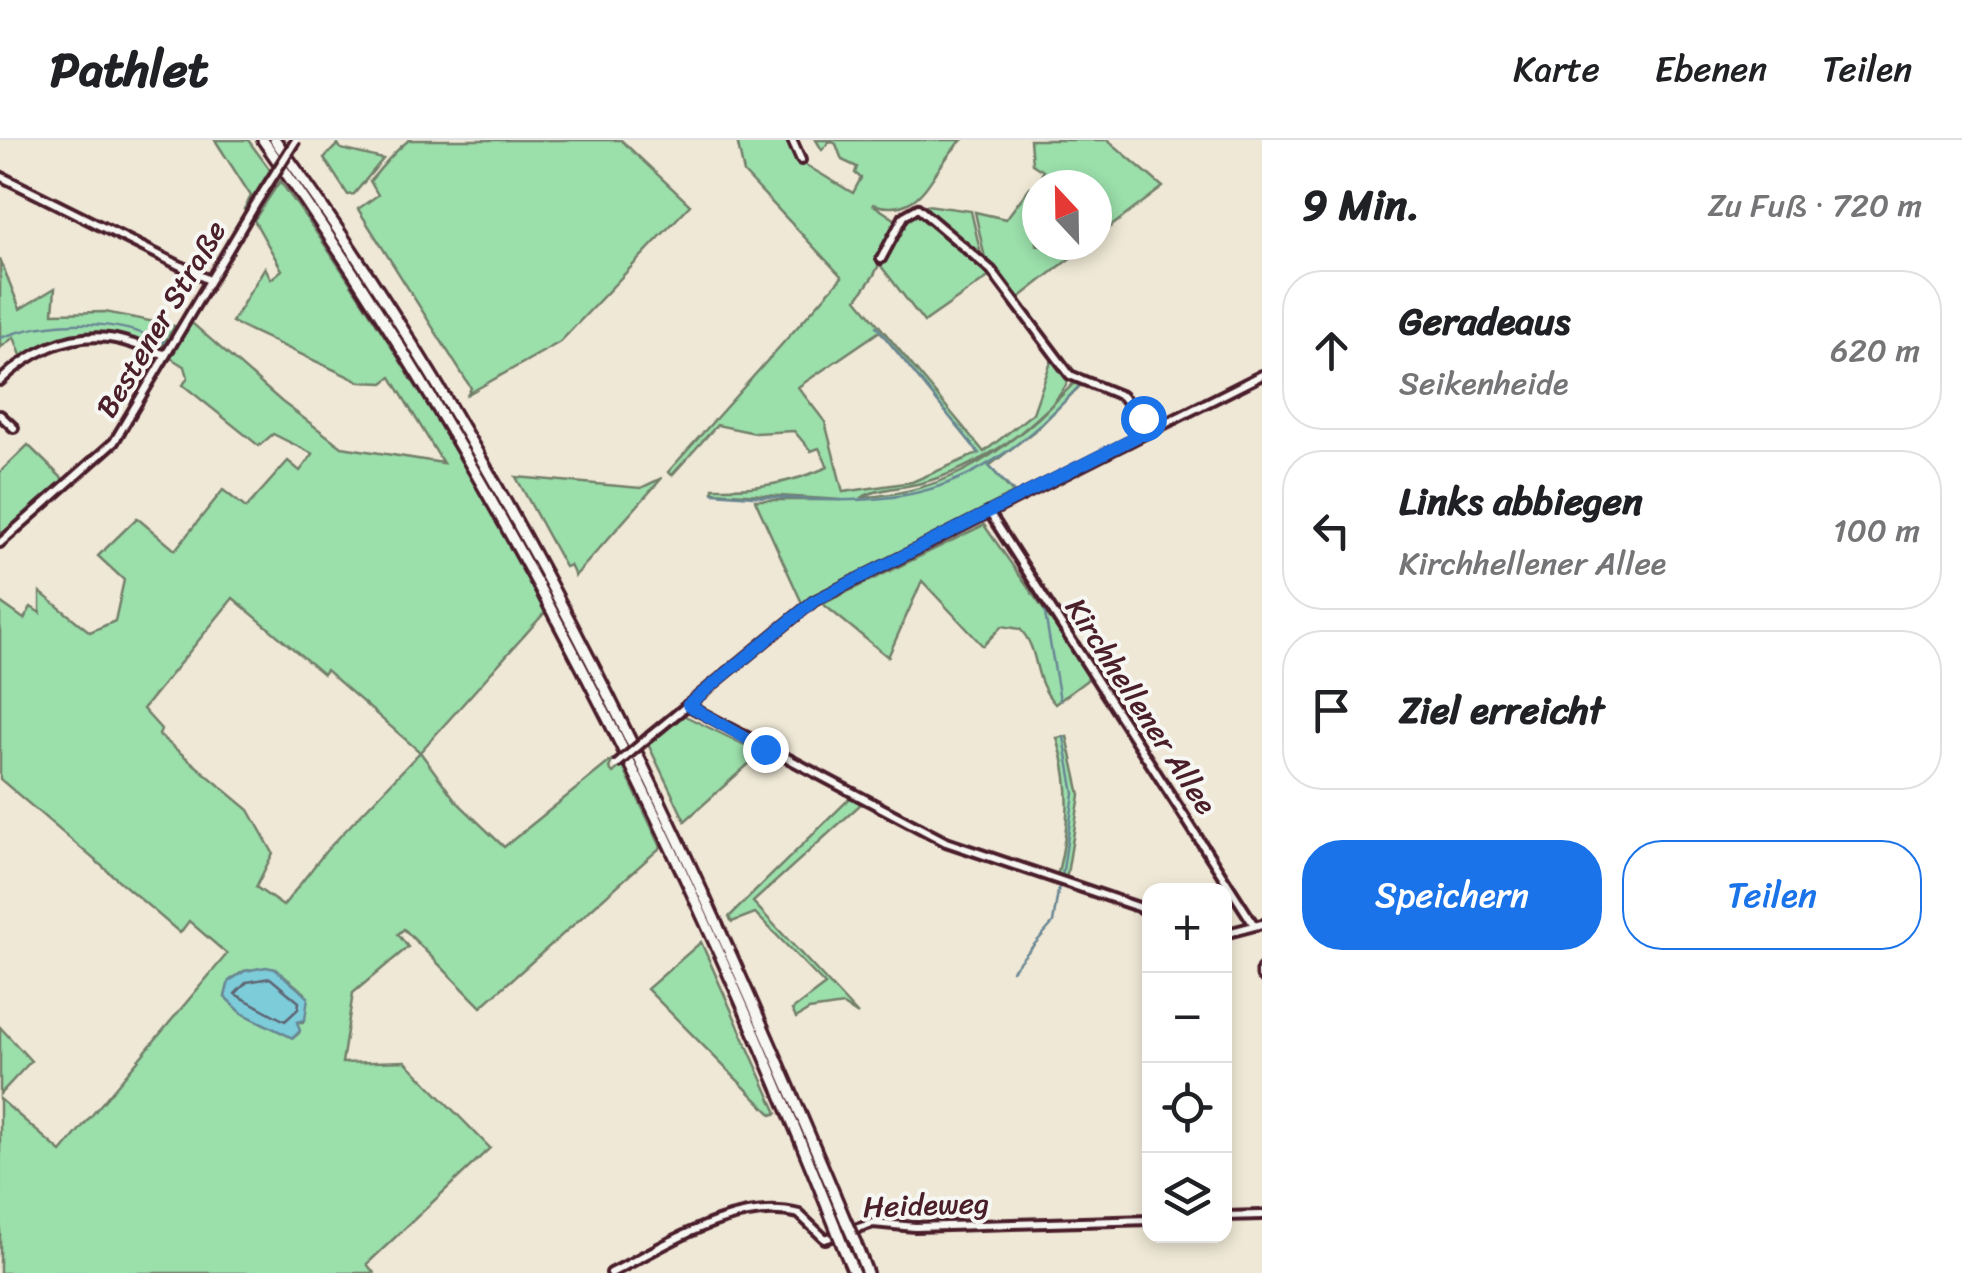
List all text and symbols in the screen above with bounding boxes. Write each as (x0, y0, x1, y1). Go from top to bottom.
text: Pathlet (50, 27, 209, 112)
text: Karte (1513, 38, 1600, 100)
text: Ebenen (1655, 38, 1767, 100)
text: Teilen (1822, 38, 1912, 100)
text: 9 Min. (1302, 168, 1420, 242)
north arrow (1022, 170, 1112, 260)
text: Zu Fuß · 720 m (1707, 177, 1922, 234)
street label: Bestener Straße (80, 210, 242, 428)
text: Geradeaus (1399, 288, 1570, 355)
text: 620 m (1830, 322, 1920, 379)
icon: ahead (1304, 323, 1359, 378)
text: Seikenheide (1399, 355, 1568, 412)
route start (1121, 396, 1167, 442)
text: Links abbiegen (1399, 468, 1643, 535)
text: 100 m (1833, 502, 1920, 559)
icon: left (1304, 503, 1359, 558)
text: Kirchhellener Allee (1399, 535, 1666, 592)
street label: Kirchhellener Allee (1050, 586, 1232, 826)
text: Ziel erreicht (1399, 677, 1604, 744)
icon: arrive (1304, 683, 1359, 738)
route end (743, 727, 789, 773)
button: Speichern (1302, 840, 1602, 950)
button: Teilen (1622, 840, 1922, 950)
map controls (1142, 883, 1232, 1243)
button: + (1142, 883, 1232, 973)
button: − (1142, 973, 1232, 1063)
button: locate (1142, 1063, 1232, 1153)
button: layers (1142, 1153, 1232, 1243)
street label: Heideweg (862, 1176, 990, 1234)

